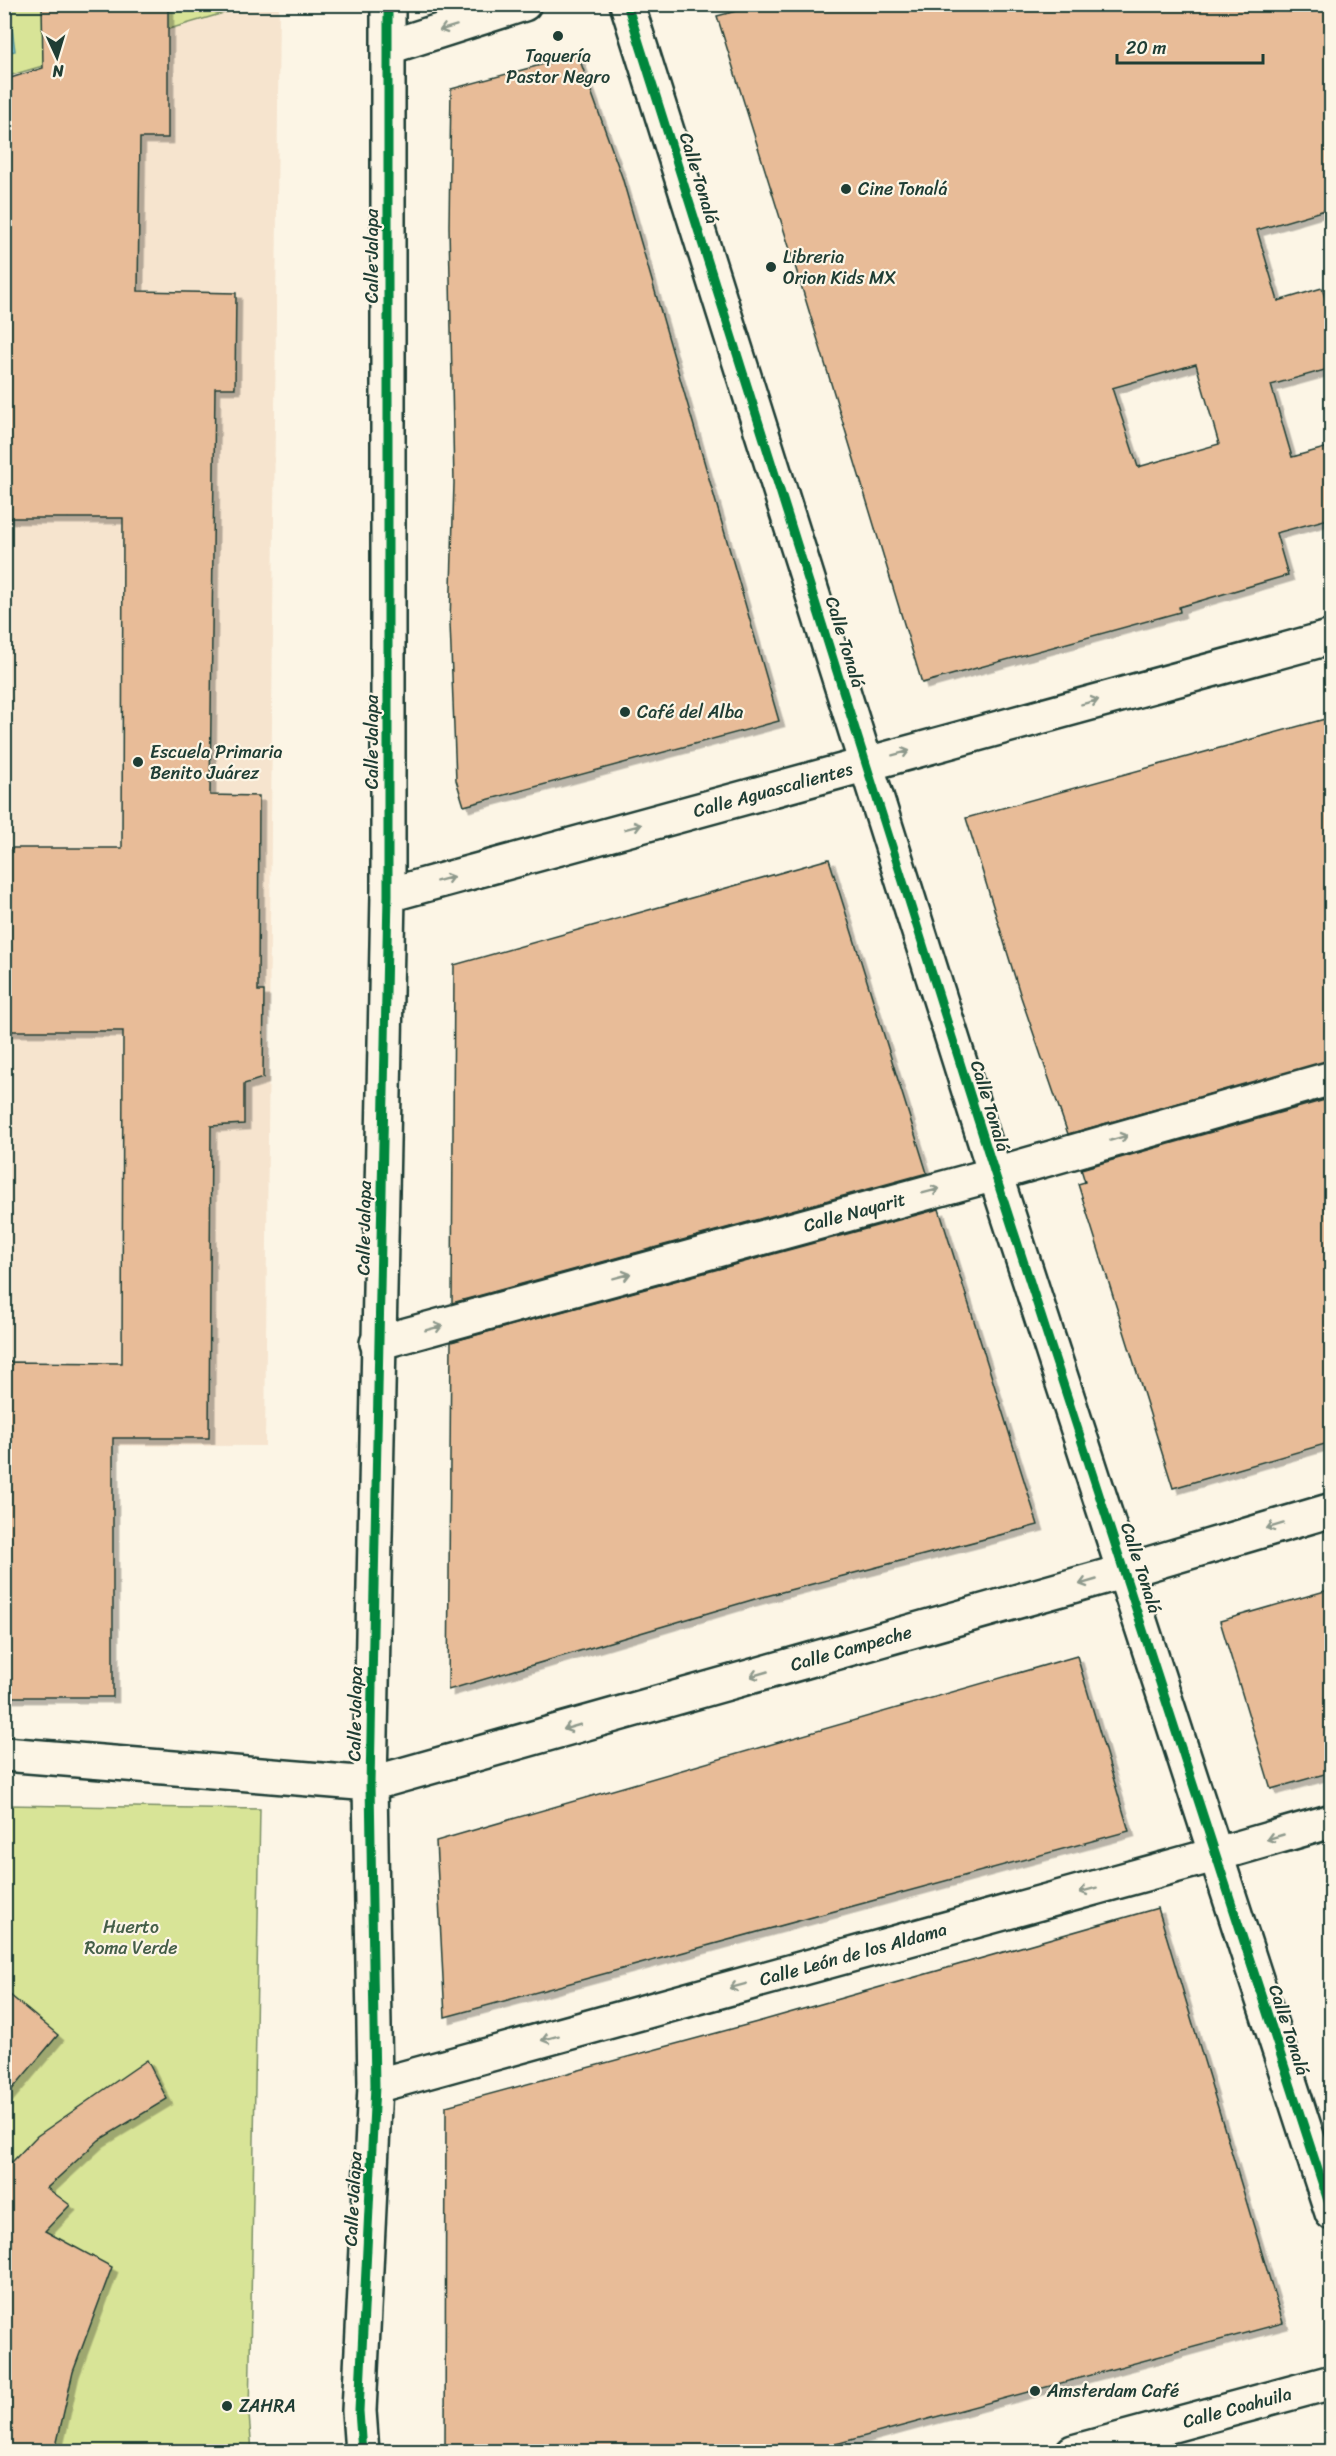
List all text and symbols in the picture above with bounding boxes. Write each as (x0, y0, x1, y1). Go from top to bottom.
one-way arrow (439, 23, 458, 34)
north arrow (27, 27, 87, 87)
scale bar (1117, 27, 1262, 65)
marker: Taquería Pastor Negro (551, 29, 565, 43)
text: 20 m (1126, 32, 1166, 64)
place label: Taquería Pastor Negro (506, 40, 610, 93)
text: N (51, 57, 66, 86)
street label: Calle Tonalá (670, 128, 728, 228)
place label: Cine Tonalá (858, 173, 948, 205)
marker: Cine Tonalá (839, 182, 853, 196)
street label: Calle Jalapa (356, 208, 388, 303)
place label: Libreria Orion Kids MX (783, 241, 896, 294)
marker: Libreria Orion Kids MX (764, 260, 778, 274)
street label: Calle Tonalá (816, 592, 874, 692)
street label: Calle Jalapa (356, 694, 388, 789)
place label: Café del Alba (637, 696, 743, 728)
one-way arrow (1080, 696, 1099, 707)
marker: Café del Alba (618, 705, 632, 719)
place label: Escuela Primaria Benito Juárez (150, 736, 283, 789)
one-way arrow (892, 747, 911, 759)
street label: Calle Aguascalientes (690, 753, 857, 827)
marker: Escuela Primaria Benito Juárez (131, 755, 145, 769)
one-way arrow (623, 821, 642, 833)
one-way arrow (435, 873, 454, 885)
street label: Calle Tonalá (961, 1056, 1019, 1156)
one-way arrow (1109, 1132, 1128, 1144)
street label: Calle Jalapa (347, 1179, 381, 1276)
street label: Calle Nayarit (800, 1183, 909, 1242)
one-way arrow (922, 1185, 941, 1197)
one-way arrow (612, 1270, 631, 1281)
one-way arrow (424, 1322, 443, 1333)
street label: Calle Tonalá (1111, 1518, 1171, 1618)
one-way arrow (1266, 1521, 1285, 1532)
one-way arrow (1079, 1576, 1098, 1588)
street label: Calle Campeche (786, 1616, 916, 1681)
street label: Calle Jalapa (338, 1665, 372, 1762)
one-way arrow (750, 1669, 769, 1680)
one-way arrow (562, 1722, 581, 1733)
one-way arrow (1266, 1832, 1285, 1843)
one-way arrow (1078, 1884, 1097, 1896)
park label: Huerto Roma Verde (84, 1911, 178, 1964)
street label: Calle León de los Aldama (756, 1913, 951, 1995)
street label: Calle Tonalá (1259, 1980, 1319, 2080)
one-way arrow (728, 1981, 747, 1992)
one-way arrow (540, 2032, 559, 2044)
street label: Calle Jalapa (335, 2150, 372, 2247)
place label: Amsterdam Café (1046, 2375, 1179, 2407)
street label: Calle Coahuila (1179, 2378, 1295, 2438)
marker: Amsterdam Café (1028, 2384, 1042, 2398)
place label: ZAHRA (239, 2390, 296, 2422)
marker: ZAHRA (220, 2399, 234, 2413)

